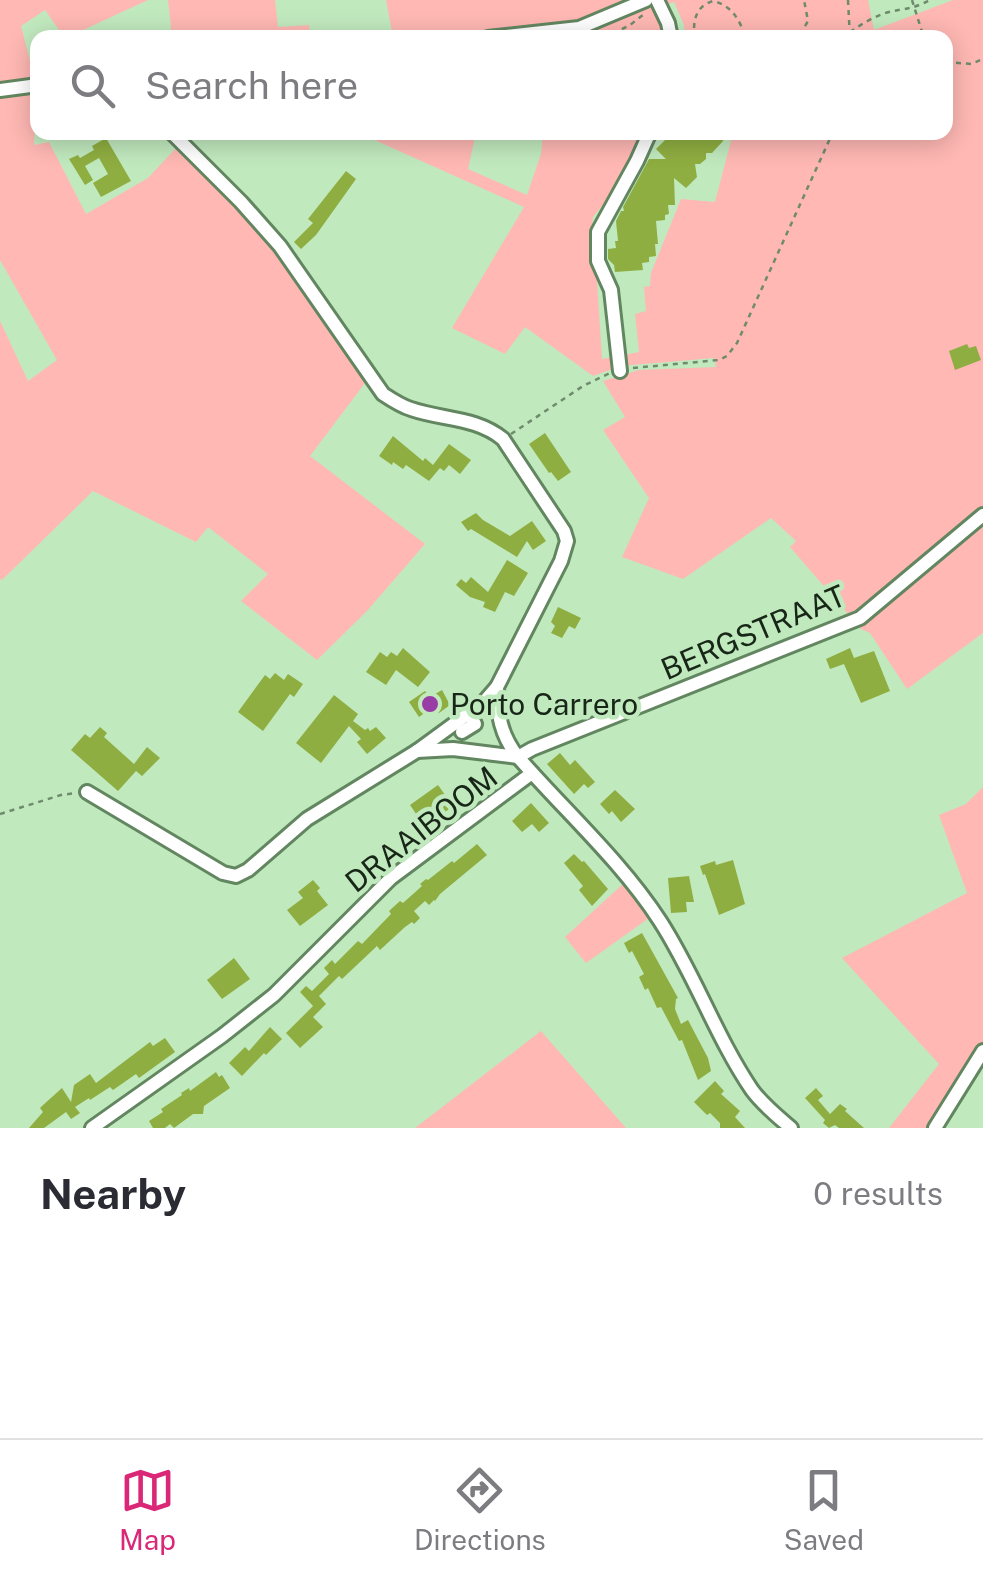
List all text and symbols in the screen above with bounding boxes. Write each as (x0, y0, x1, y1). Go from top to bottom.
search box (30, 30, 953, 140)
icon: search (65, 58, 120, 113)
text: Search here (145, 63, 358, 108)
street label: BERGSTRAAT (655, 577, 851, 687)
place label: Porto Carrero (450, 686, 638, 722)
marker: Porto Carrero (419, 693, 441, 715)
street label: DRAAIBOOM (338, 758, 504, 900)
text: Nearby (40, 1169, 186, 1218)
text: 0 results (813, 1175, 943, 1212)
tab: Map (119, 1463, 176, 1556)
tab: Directions (414, 1463, 546, 1556)
tab: Saved (784, 1463, 864, 1556)

